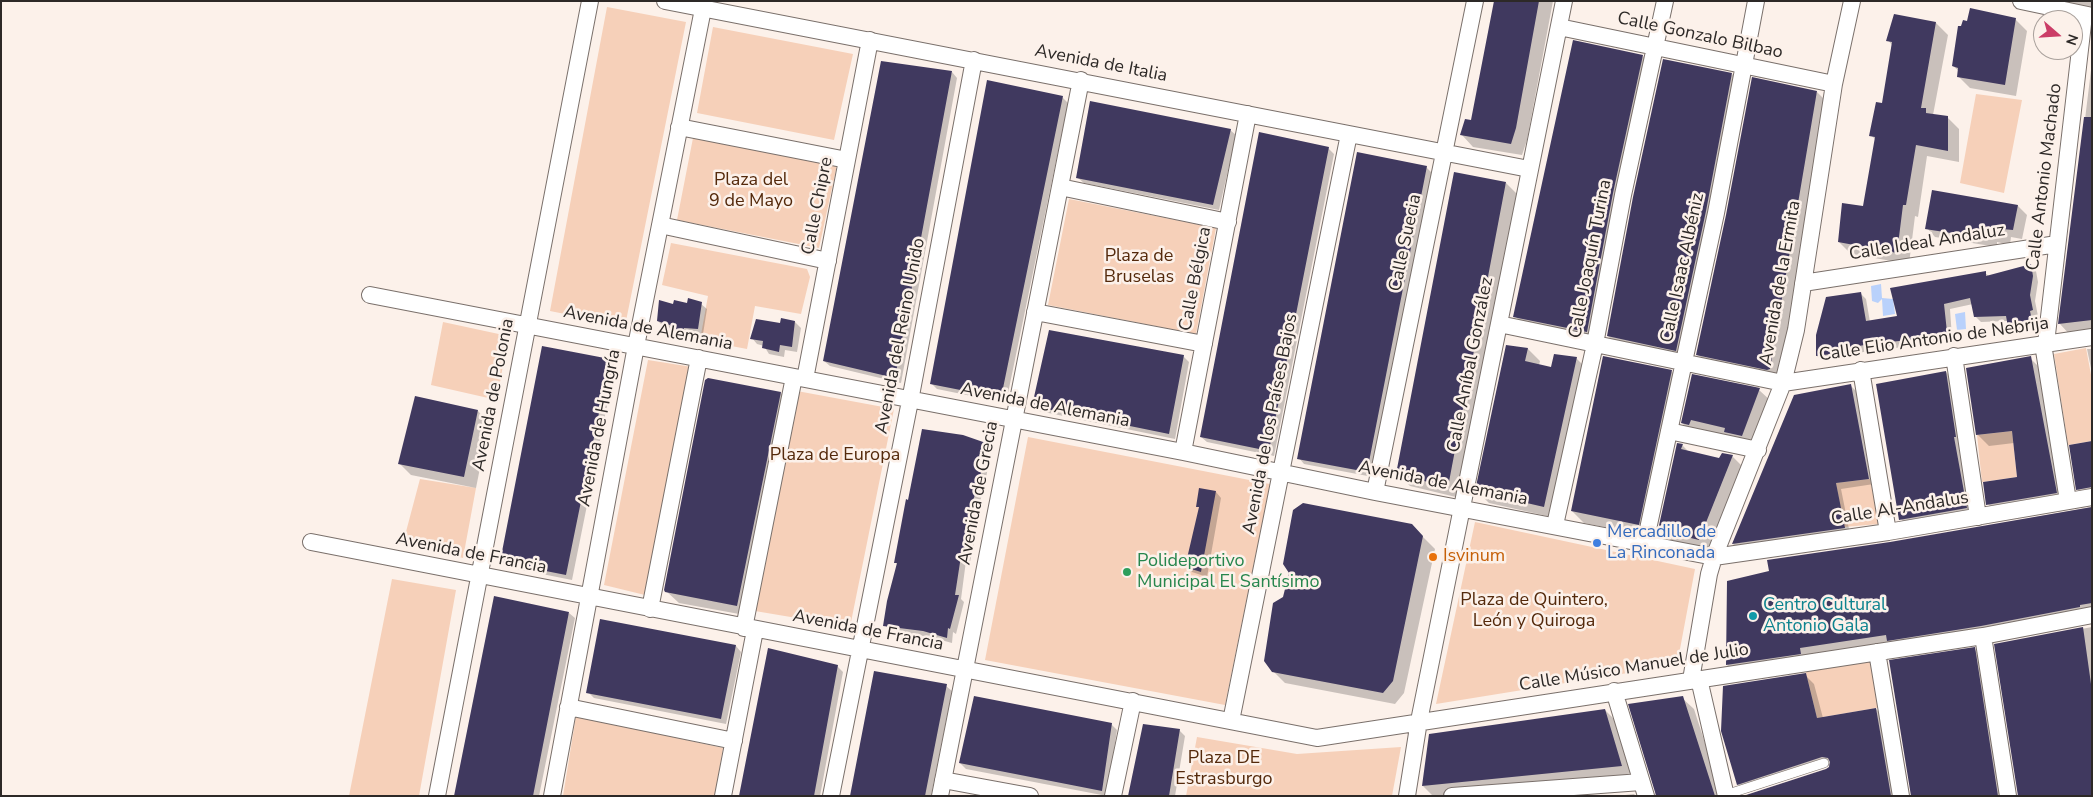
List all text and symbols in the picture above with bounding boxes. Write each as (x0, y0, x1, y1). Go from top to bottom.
street label: Calle Gonzalo Bilbao (1615, 8, 1785, 64)
north arrow (2033, 10, 2083, 60)
text: N (2061, 32, 2082, 48)
street label: Avenida de Italia (1033, 41, 1169, 87)
street label: Calle Antonio Machado (2023, 82, 2067, 272)
street label: Calle Chipre (798, 155, 838, 257)
park label: Plaza del 9 de Mayo (709, 170, 793, 212)
street label: Calle Joaquín Turina (1565, 178, 1617, 340)
street label: Calle Isaac Albéniz (1657, 191, 1709, 345)
street label: Calle Suecia (1385, 192, 1427, 294)
street label: Avenida de la Ermita (1756, 199, 1806, 367)
street label: Calle Ideal Andaluz (1848, 220, 2006, 266)
street label: Calle Bélgica (1175, 225, 1217, 333)
street label: Avenida del Reino Unido (871, 236, 931, 436)
park label: Plaza de Bruselas (1104, 246, 1174, 288)
street label: Calle Aníbal González (1443, 276, 1499, 454)
street label: Avenida de Alemania (562, 302, 734, 356)
street label: Avenida de los Países Bajos (1239, 312, 1303, 536)
street label: Calle Elio Antonio de Nebrija (1818, 313, 2050, 367)
street label: Avenida de Polonia (469, 317, 519, 473)
street label: Avenida de Hungría (574, 347, 626, 509)
street label: Avenida de Alemania (959, 379, 1131, 433)
street label: Avenida de Grecia (954, 419, 1004, 567)
park label: Plaza de Europa (770, 445, 900, 467)
street label: Avenida de Alemania (1357, 457, 1529, 511)
street label: Calle Al-Andalus (1830, 487, 1970, 531)
place label: Mercadillo de La Rinconada (1607, 522, 1716, 564)
street label: Avenida de Francia (394, 529, 548, 579)
marker: Mercadillo de La Rinconada (1591, 537, 1603, 549)
place label: Isvinum (1443, 546, 1505, 568)
place label: Polideportivo Municipal El Santísimo (1137, 551, 1319, 594)
marker: Isvinum (1427, 551, 1439, 563)
marker: Polideportivo Municipal El Santísimo (1121, 566, 1133, 578)
park label: Plaza de Quintero, León y Quiroga (1460, 590, 1608, 632)
place label: Centro Cultural Antonio Gala (1763, 595, 1886, 638)
street label: Avenida de Francia (791, 606, 945, 656)
marker: Centro Cultural Antonio Gala (1747, 610, 1759, 622)
street label: Calle Músico Manuel de Julio (1518, 639, 1750, 697)
park label: Plaza DE Estrasburgo (1175, 748, 1273, 791)

